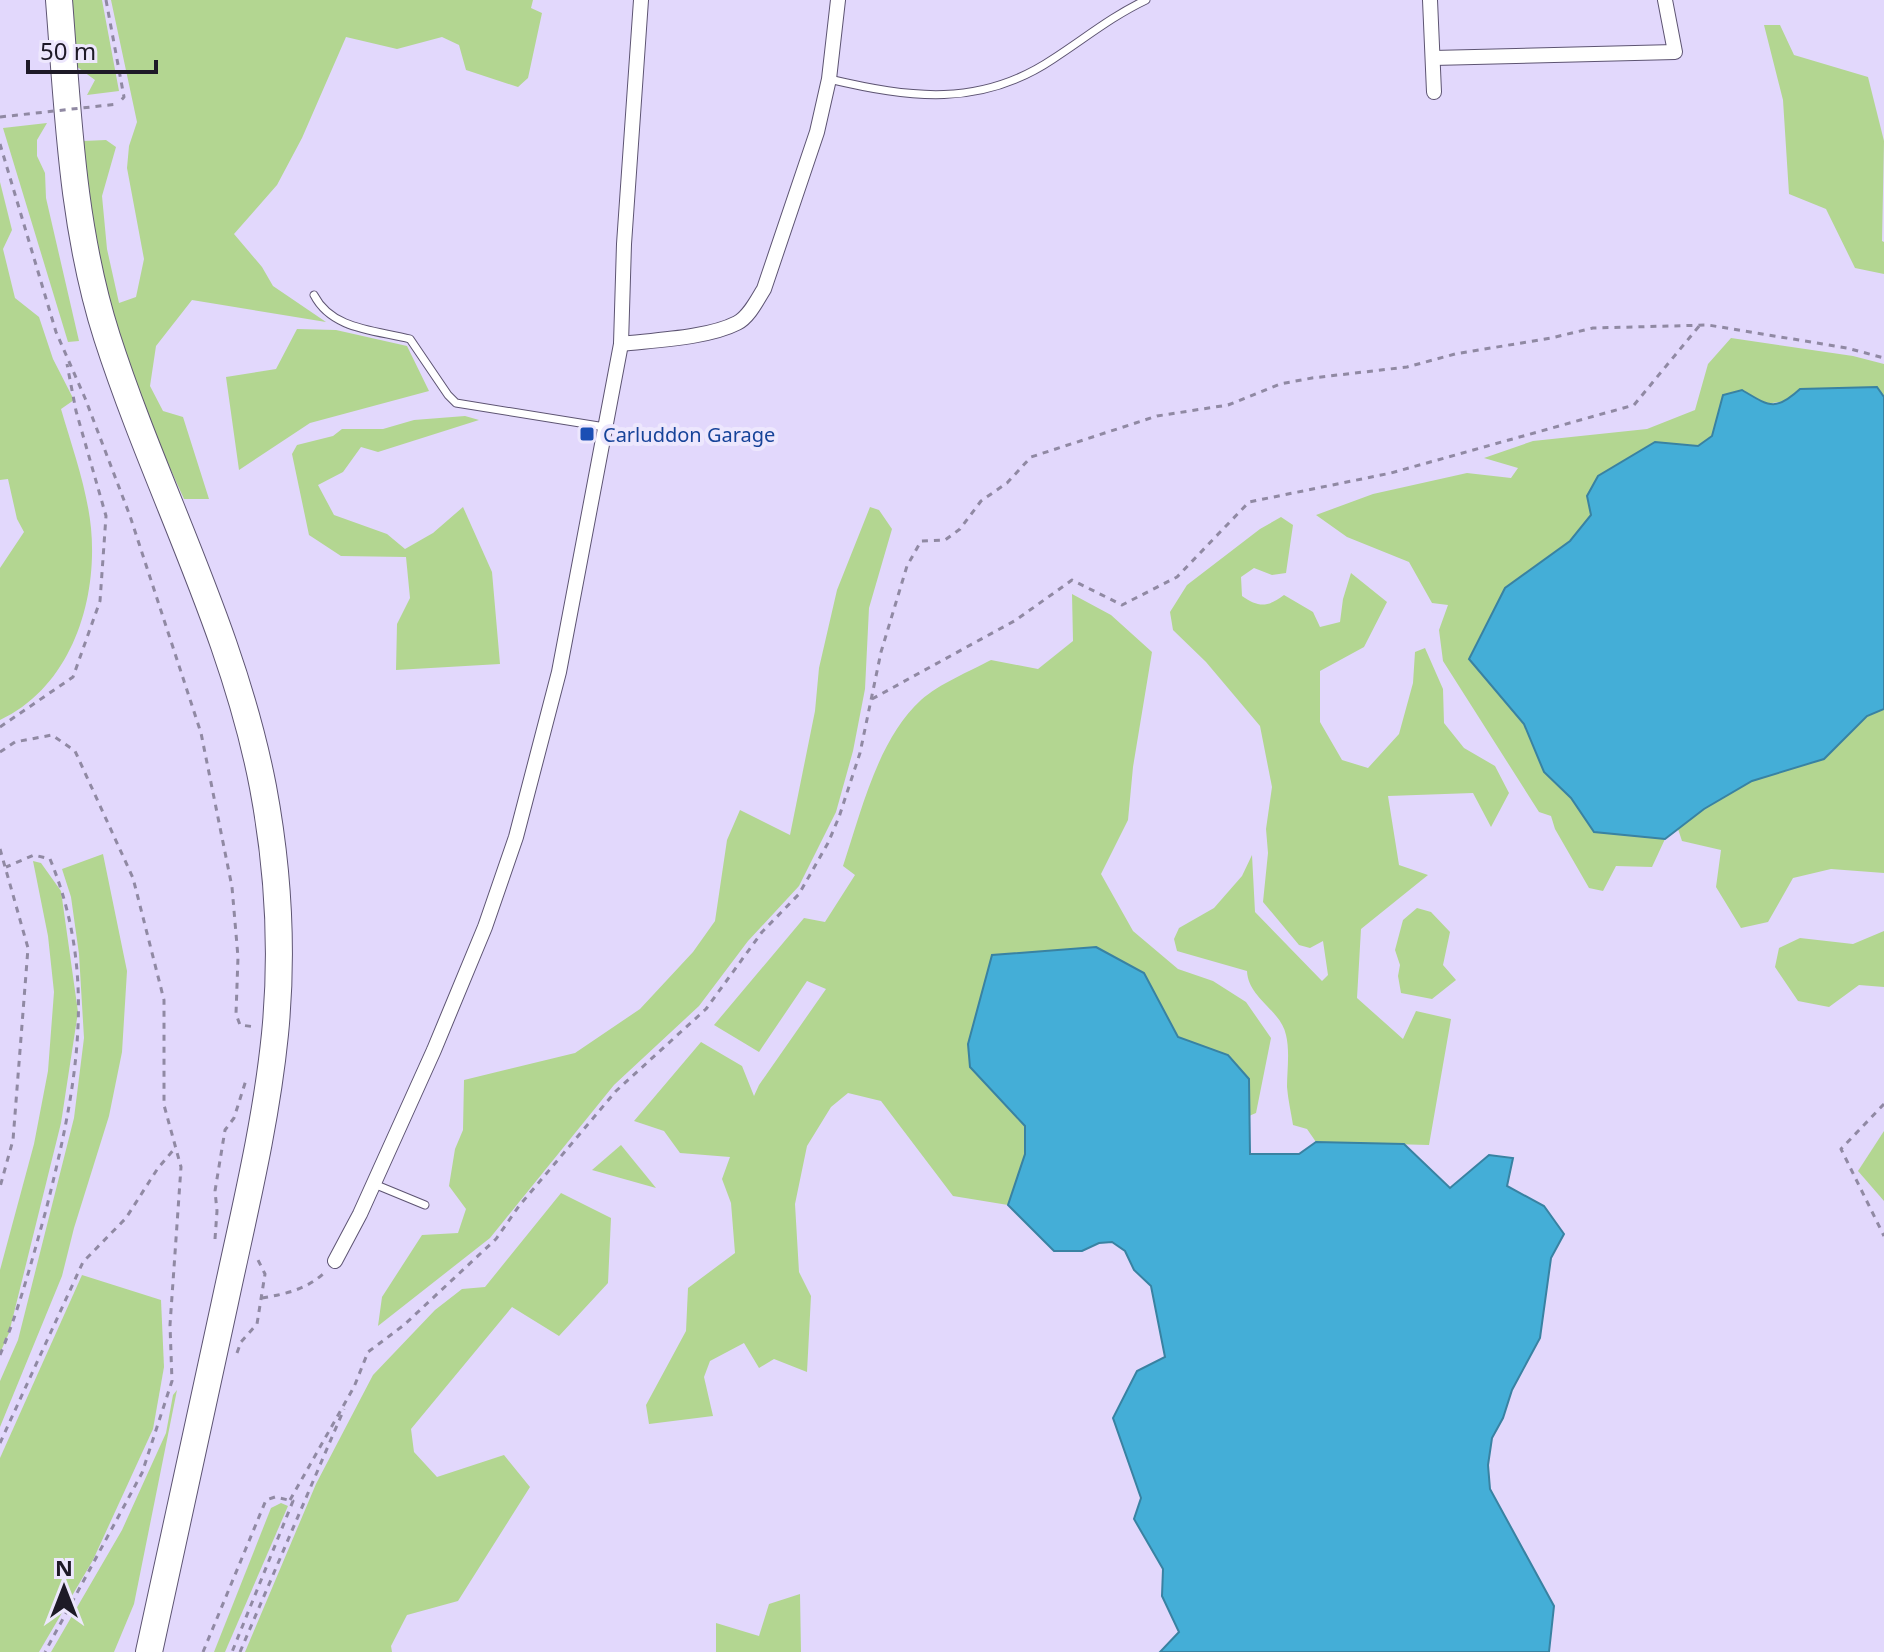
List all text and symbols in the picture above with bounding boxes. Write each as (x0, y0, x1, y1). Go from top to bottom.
scale bar (28, 24, 156, 74)
text: 50 m (40, 34, 96, 67)
place label: Carluddon Garage (603, 421, 775, 448)
marker: Carluddon Garage (578, 425, 596, 443)
north arrow (24, 1548, 104, 1628)
text: N (55, 1552, 73, 1582)

